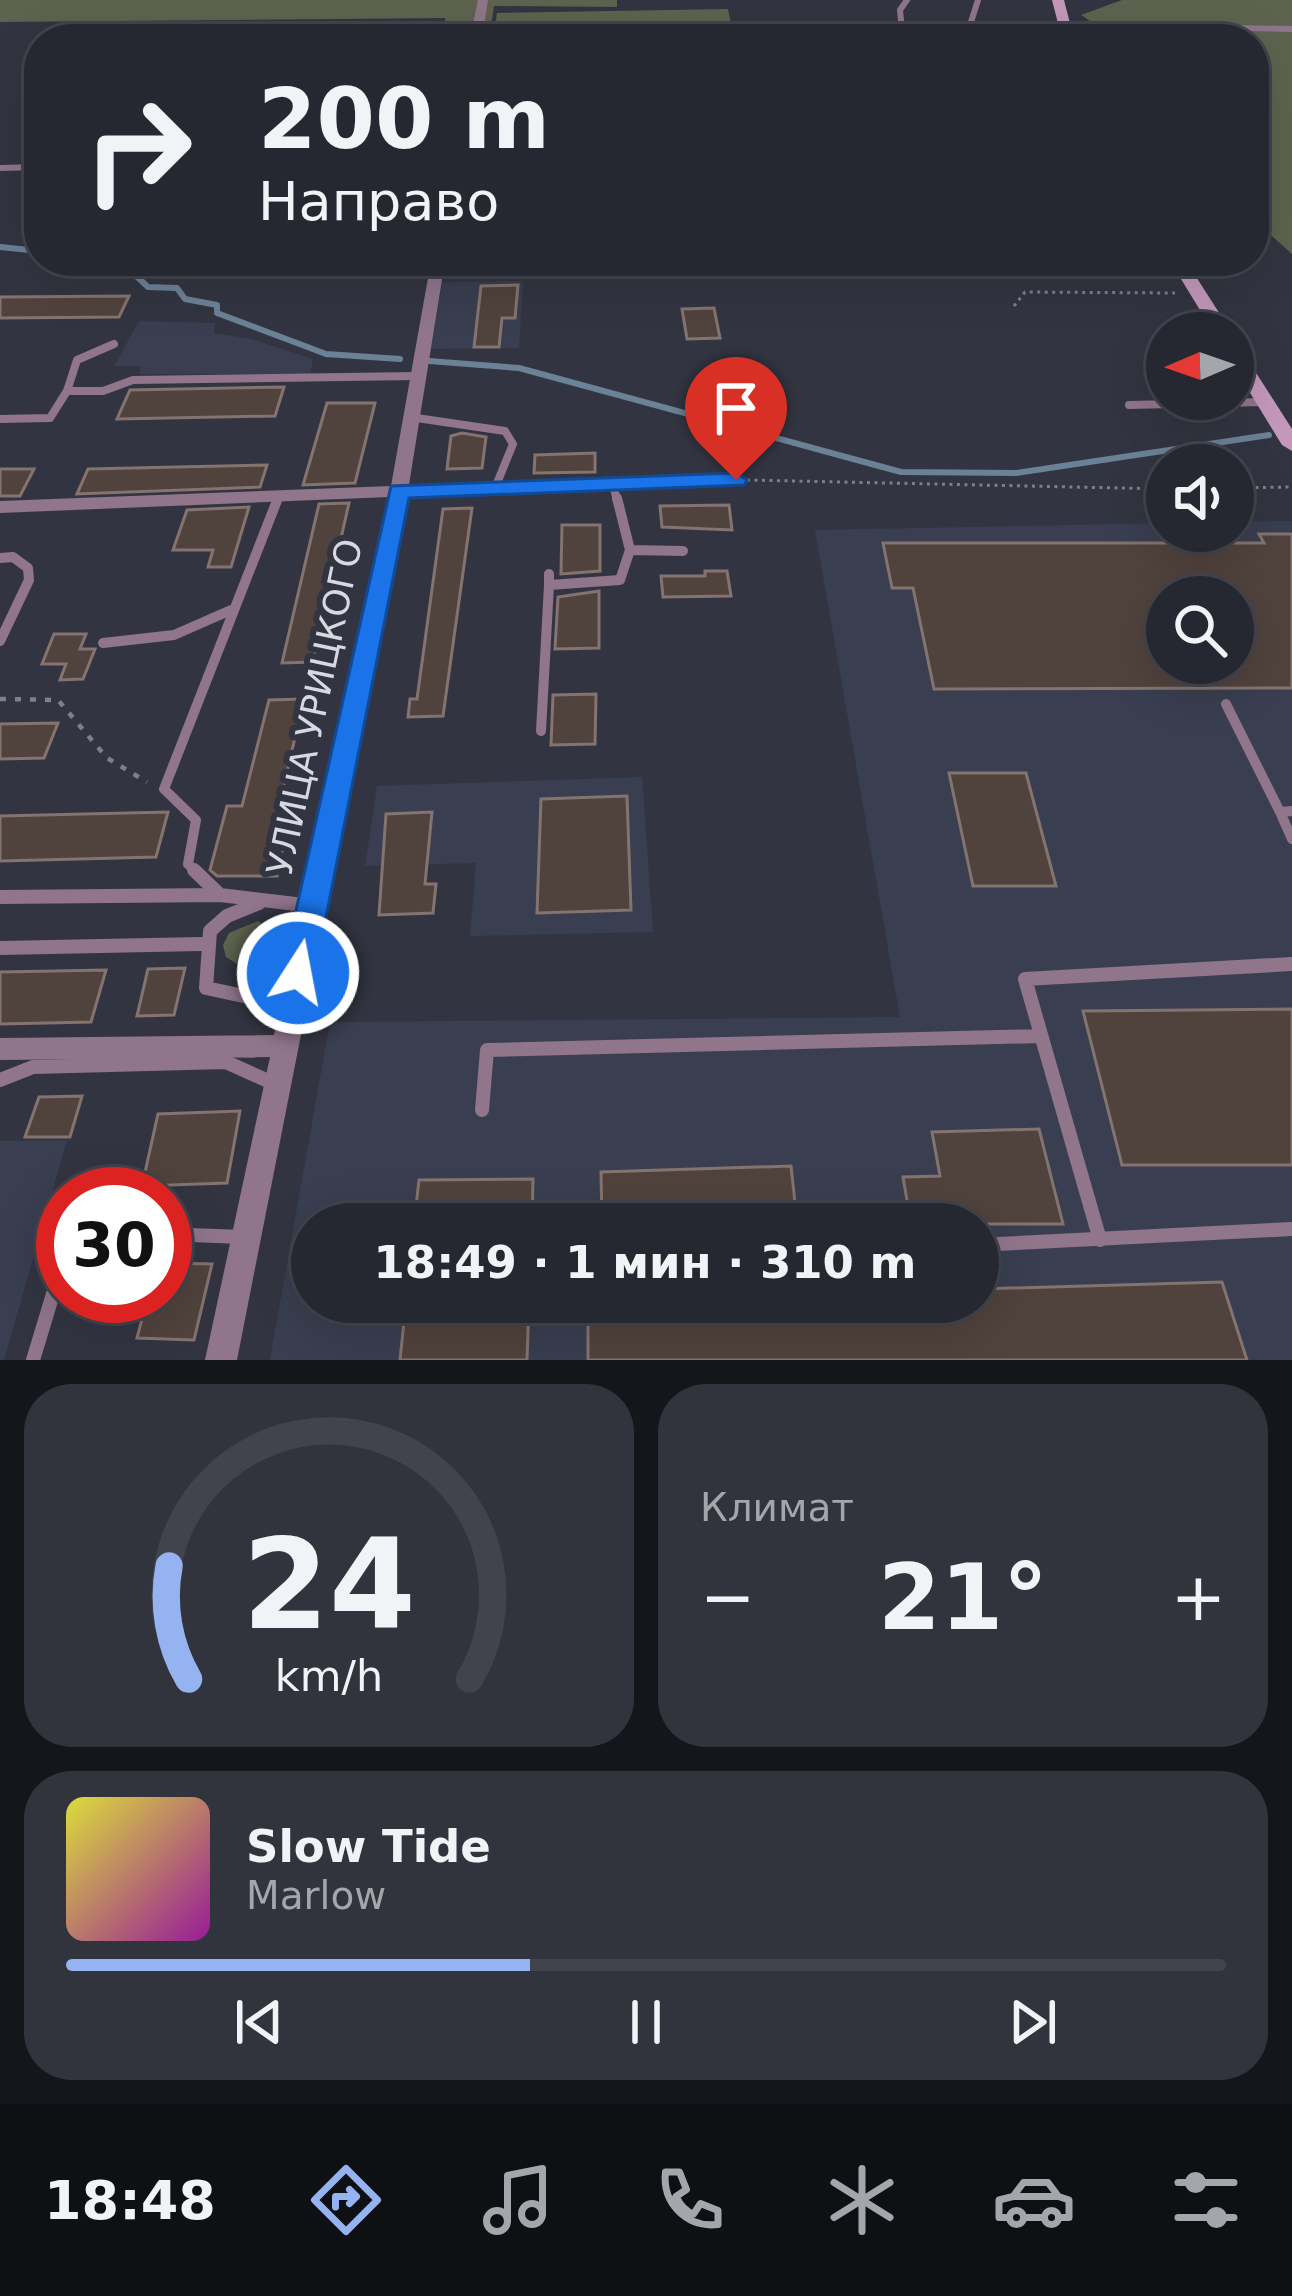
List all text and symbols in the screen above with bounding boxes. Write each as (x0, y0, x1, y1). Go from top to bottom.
text: 200 m (258, 70, 550, 168)
icon: right (60, 72, 216, 228)
text: Направо (258, 170, 499, 233)
north arrow (1146, 312, 1254, 420)
map controls (1146, 312, 1254, 684)
pin (685, 357, 787, 480)
icon: arrive (703, 375, 769, 441)
button: sound (1146, 444, 1254, 552)
street label: УЛИЦА УРИЦКОГО (259, 535, 370, 879)
button: search (1146, 576, 1254, 684)
position arrow (235, 910, 361, 1036)
speed limit sign: 30 (36, 1167, 192, 1323)
text: 18:49 · 1 мин · 310 m (374, 1236, 916, 1289)
text: Климат (700, 1485, 854, 1530)
text: 24 (242, 1512, 416, 1657)
text: 21° (878, 1545, 1048, 1650)
text: − (700, 1559, 755, 1636)
text: + (1171, 1559, 1226, 1636)
text: km/h (275, 1650, 383, 1700)
text: Slow Tide (246, 1820, 491, 1873)
text: Marlow (246, 1873, 386, 1918)
icon: previous (226, 1989, 292, 2055)
icon: pause (613, 1989, 679, 2055)
icon: next (1000, 1989, 1066, 2055)
icon: directions (304, 2158, 388, 2242)
icon: music (476, 2158, 560, 2242)
icon: phone (648, 2158, 732, 2242)
icon: climate (820, 2158, 904, 2242)
icon: car (992, 2158, 1076, 2242)
icon: filters (1164, 2158, 1248, 2242)
text: 18:48 (44, 2169, 216, 2232)

